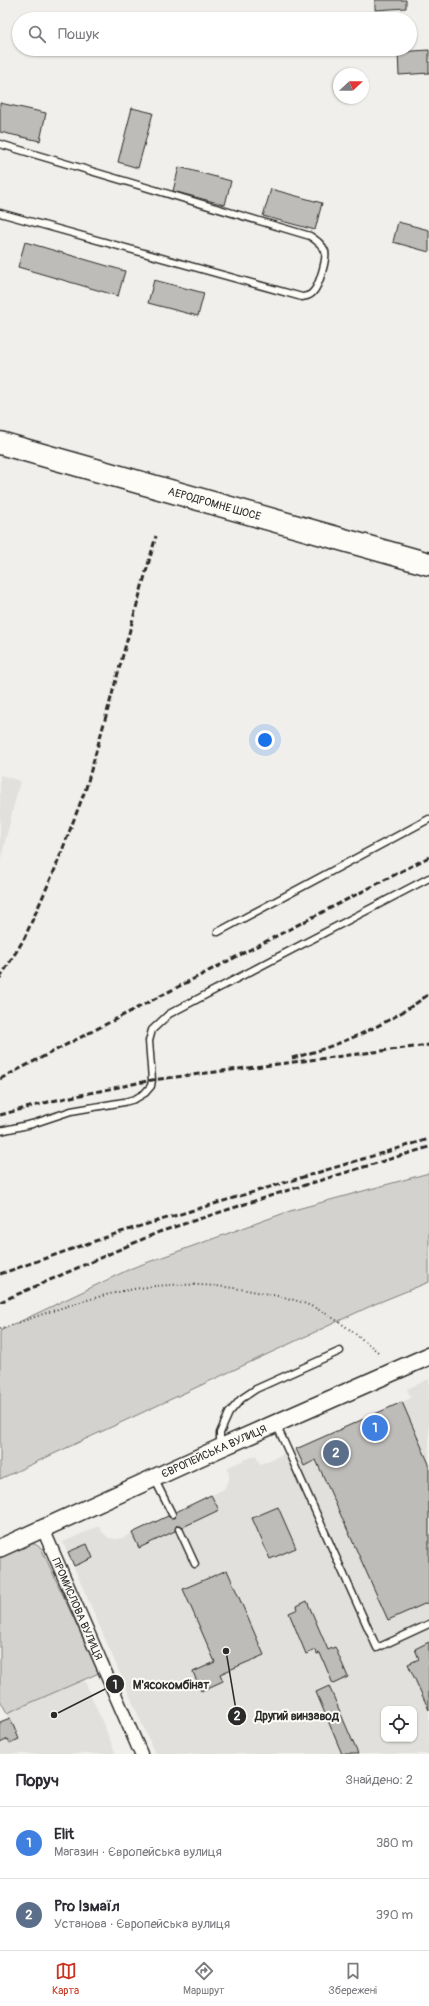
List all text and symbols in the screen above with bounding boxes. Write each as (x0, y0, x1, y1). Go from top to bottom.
search box (12, 12, 417, 56)
icon: search (26, 23, 48, 45)
text: Пошук (58, 25, 100, 44)
north arrow (333, 68, 369, 104)
street label: АЕРОДРОМНЕ ШОСЕ (167, 485, 263, 523)
your location (255, 730, 275, 750)
pin: 1 (362, 1413, 388, 1443)
street label: ЄВРОПЕЙСЬКА ВУЛИЦЯ (160, 1422, 269, 1481)
pin: 2 (323, 1438, 349, 1468)
street label: ПРОМИСЛОВА ВУЛИЦЯ (49, 1556, 105, 1662)
callout: М'ясокомбінат (105, 1672, 218, 1696)
text: 1 (113, 1678, 117, 1693)
text: М'ясокомбінат (133, 1678, 210, 1693)
callout: Другий винзавод (227, 1704, 347, 1728)
map controls (381, 1706, 417, 1742)
button: locate (381, 1706, 417, 1742)
text: 2 (234, 1709, 241, 1724)
text: Другий винзавод (254, 1709, 340, 1724)
text: Поруч (16, 1770, 59, 1791)
text: Знайдено: 2 (345, 1772, 413, 1788)
text: Elit (54, 1825, 74, 1844)
text: 1 (26, 1835, 32, 1851)
text: 380 m (376, 1835, 413, 1851)
text: Магазин · Європейська вулиця (54, 1844, 222, 1860)
text: Pro Ізмаїл (54, 1897, 120, 1916)
text: 2 (25, 1907, 33, 1923)
text: 390 m (376, 1907, 413, 1923)
text: Установа · Європейська вулиця (54, 1916, 230, 1932)
tab: Карта (52, 1960, 79, 1997)
tab: Маршрут (183, 1960, 224, 1997)
tab: Збережені (328, 1960, 377, 1997)

